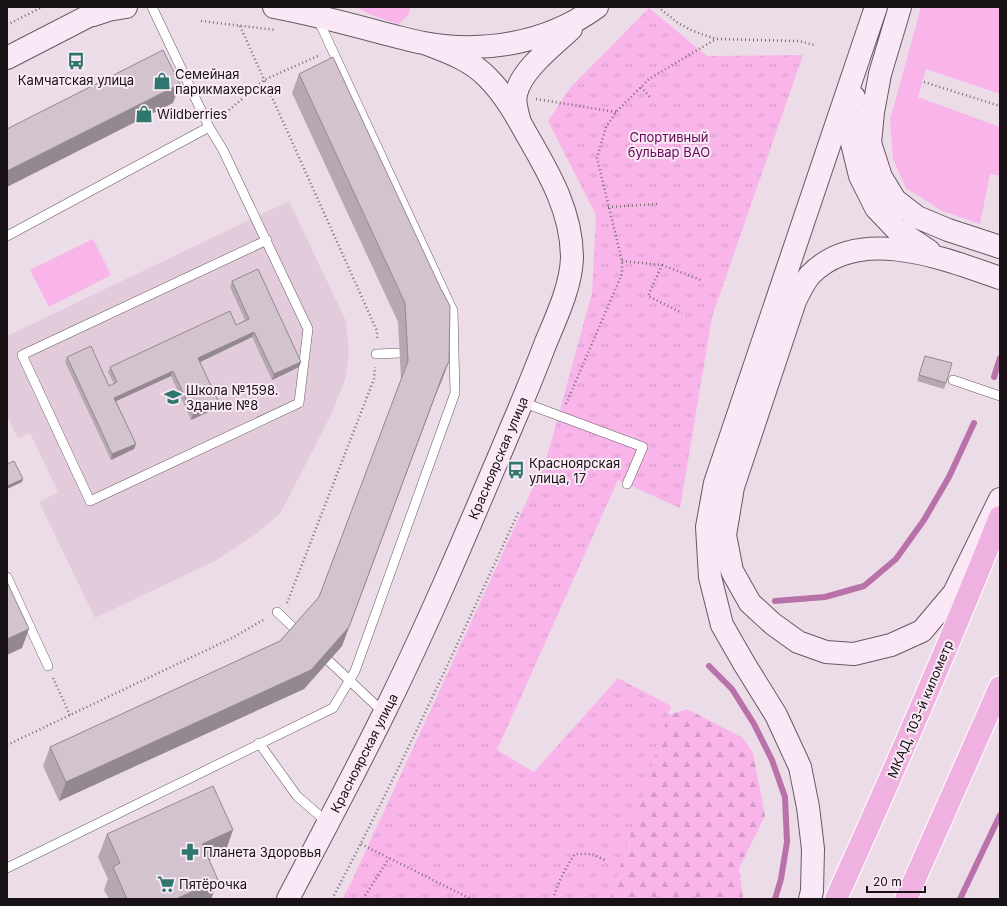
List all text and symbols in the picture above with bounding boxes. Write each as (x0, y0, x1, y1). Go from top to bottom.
bus stop icon: Камчатская улица (66, 51, 86, 71)
place label: Семейная парикмахерская (175, 66, 281, 97)
shop icon: Семейная парикмахерская (152, 71, 172, 91)
place label: Камчатская улица (18, 72, 134, 88)
shop icon: Wildberries (134, 104, 154, 124)
place label: Wildberries (157, 106, 228, 122)
park label: Спортивный бульвар ВАО (628, 129, 710, 160)
place label: Школа №1598. Здание №8 (186, 382, 278, 413)
school or university icon: Школа №1598. Здание №8 (163, 387, 183, 407)
street label: Красноярская улица (465, 394, 531, 522)
place label: Красноярская улица, 17 (529, 455, 620, 486)
bus stop icon: Красноярская улица, 17 (506, 460, 526, 480)
street label: МКАД, 103-й километр (884, 638, 956, 780)
street label: Красноярская улица (327, 691, 401, 815)
pharmacy icon: Планета Здоровья (180, 842, 200, 862)
place label: Планета Здоровья (203, 844, 321, 860)
scale bar (867, 868, 925, 894)
supermarket icon: Пятёрочка (156, 874, 176, 894)
text: 20 m (873, 874, 902, 889)
place label: Пятёрочка (179, 876, 247, 892)

